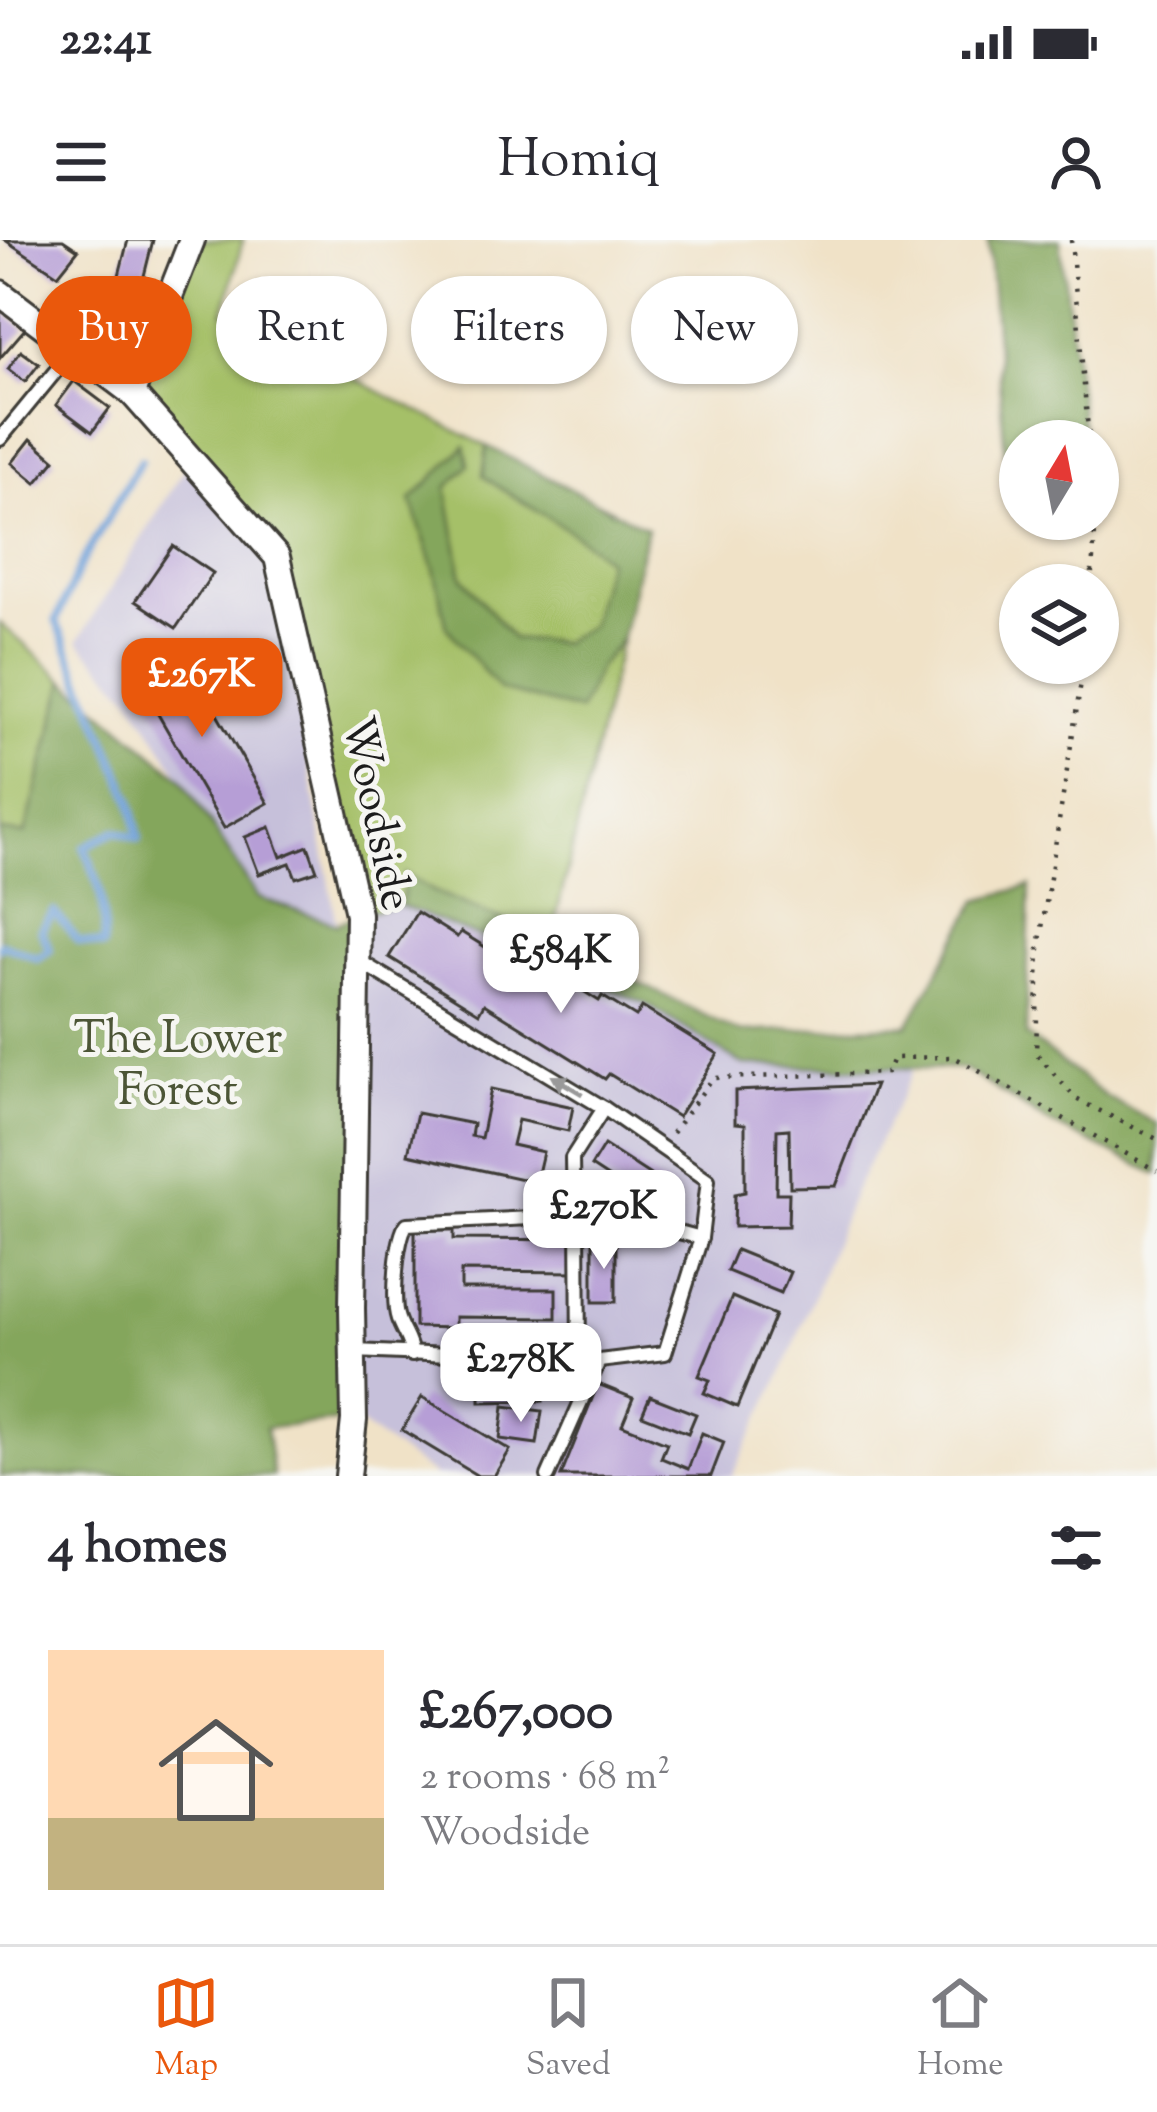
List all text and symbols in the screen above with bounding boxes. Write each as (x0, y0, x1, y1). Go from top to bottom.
text: 22:41 (60, 10, 152, 75)
text: Homiq (497, 123, 660, 201)
icon: menu (48, 129, 114, 195)
icon: person (1043, 129, 1109, 195)
chip: Buy (36, 276, 192, 384)
chip: Rent (216, 276, 387, 384)
chip: Filters (411, 276, 607, 384)
chip: New (631, 276, 798, 384)
north arrow (999, 420, 1119, 540)
map controls (999, 420, 1119, 684)
button: layers (999, 564, 1119, 684)
pin: £267K (118, 638, 286, 740)
text: £267K (148, 649, 256, 705)
street label: Woodside (322, 711, 426, 917)
pin: £584K (477, 914, 645, 1016)
text: £584K (510, 925, 612, 981)
park label: The Lower Forest (74, 1009, 283, 1126)
one-way arrow (550, 1076, 584, 1097)
pin: £270K (520, 1170, 688, 1272)
text: £270K (550, 1181, 658, 1237)
pin: £278K (437, 1323, 605, 1425)
text: £278K (467, 1334, 575, 1390)
text: 4 homes (48, 1512, 227, 1585)
icon: filters (1043, 1515, 1109, 1581)
text: £267,000 (420, 1678, 613, 1751)
icon: home (144, 1698, 288, 1842)
text: 2 rooms · 68 m² (420, 1751, 670, 1807)
text: Woodside (420, 1807, 590, 1863)
tab: Map (153, 1970, 219, 2090)
tab: Saved (526, 1970, 611, 2090)
tab: Home (917, 1970, 1004, 2090)

